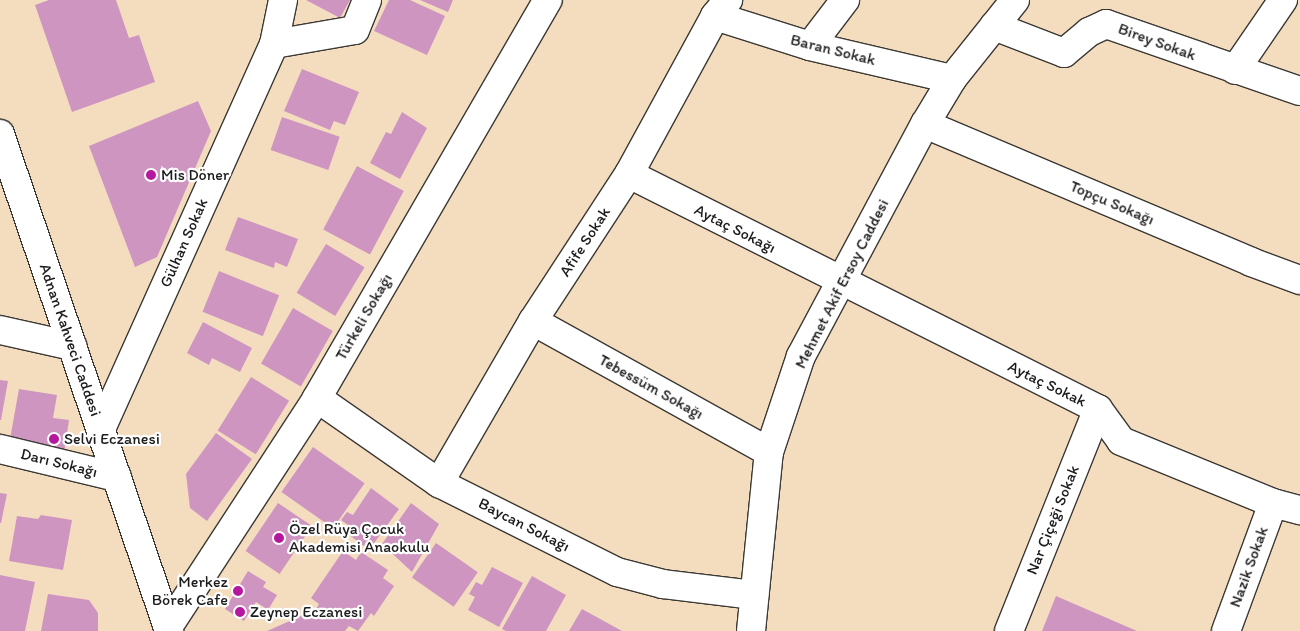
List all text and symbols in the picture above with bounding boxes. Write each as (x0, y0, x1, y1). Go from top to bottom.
street label: Birey Sokak (1116, 19, 1198, 65)
street label: Baran Sokak (789, 30, 877, 70)
place label: Mis Döner (161, 165, 230, 185)
marker: Mis Döner (145, 169, 157, 181)
street label: Topçu Sokağı (1067, 177, 1157, 229)
street label: Gülhan Sokak (156, 196, 212, 290)
street label: Mehmet Akif Ersoy Caddesi (791, 196, 893, 372)
street label: Aytaç Sokağı (691, 200, 779, 258)
street label: Afife Sokak (555, 204, 615, 280)
street label: Adnan Kahveci Caddesi (35, 261, 105, 419)
street label: Türkeli Sokağı (332, 270, 396, 364)
street label: Tebessüm Sokağı (595, 350, 707, 424)
street label: Aytaç Sokak (1005, 357, 1089, 411)
place label: Selvi Eczanesi (64, 429, 160, 449)
marker: Selvi Eczanesi (48, 433, 60, 445)
street label: Darı Sokağı (19, 444, 99, 482)
street label: Nar Çiçeği Sokak (1022, 463, 1084, 577)
street label: Baycan Sokağı (475, 494, 573, 556)
place label: Özel Rüya Çocuk Akademisi Anaokulu (289, 519, 431, 557)
street label: Nazik Sokak (1226, 524, 1272, 610)
marker: Özel Rüya Çocuk Akademisi Anaokulu (273, 532, 285, 544)
place label: Merkez Börek Cafe (152, 572, 228, 610)
marker: Merkez Börek Cafe (232, 585, 244, 597)
place label: Zeynep Eczanesi (250, 602, 362, 622)
marker: Zeynep Eczanesi (234, 606, 246, 618)

